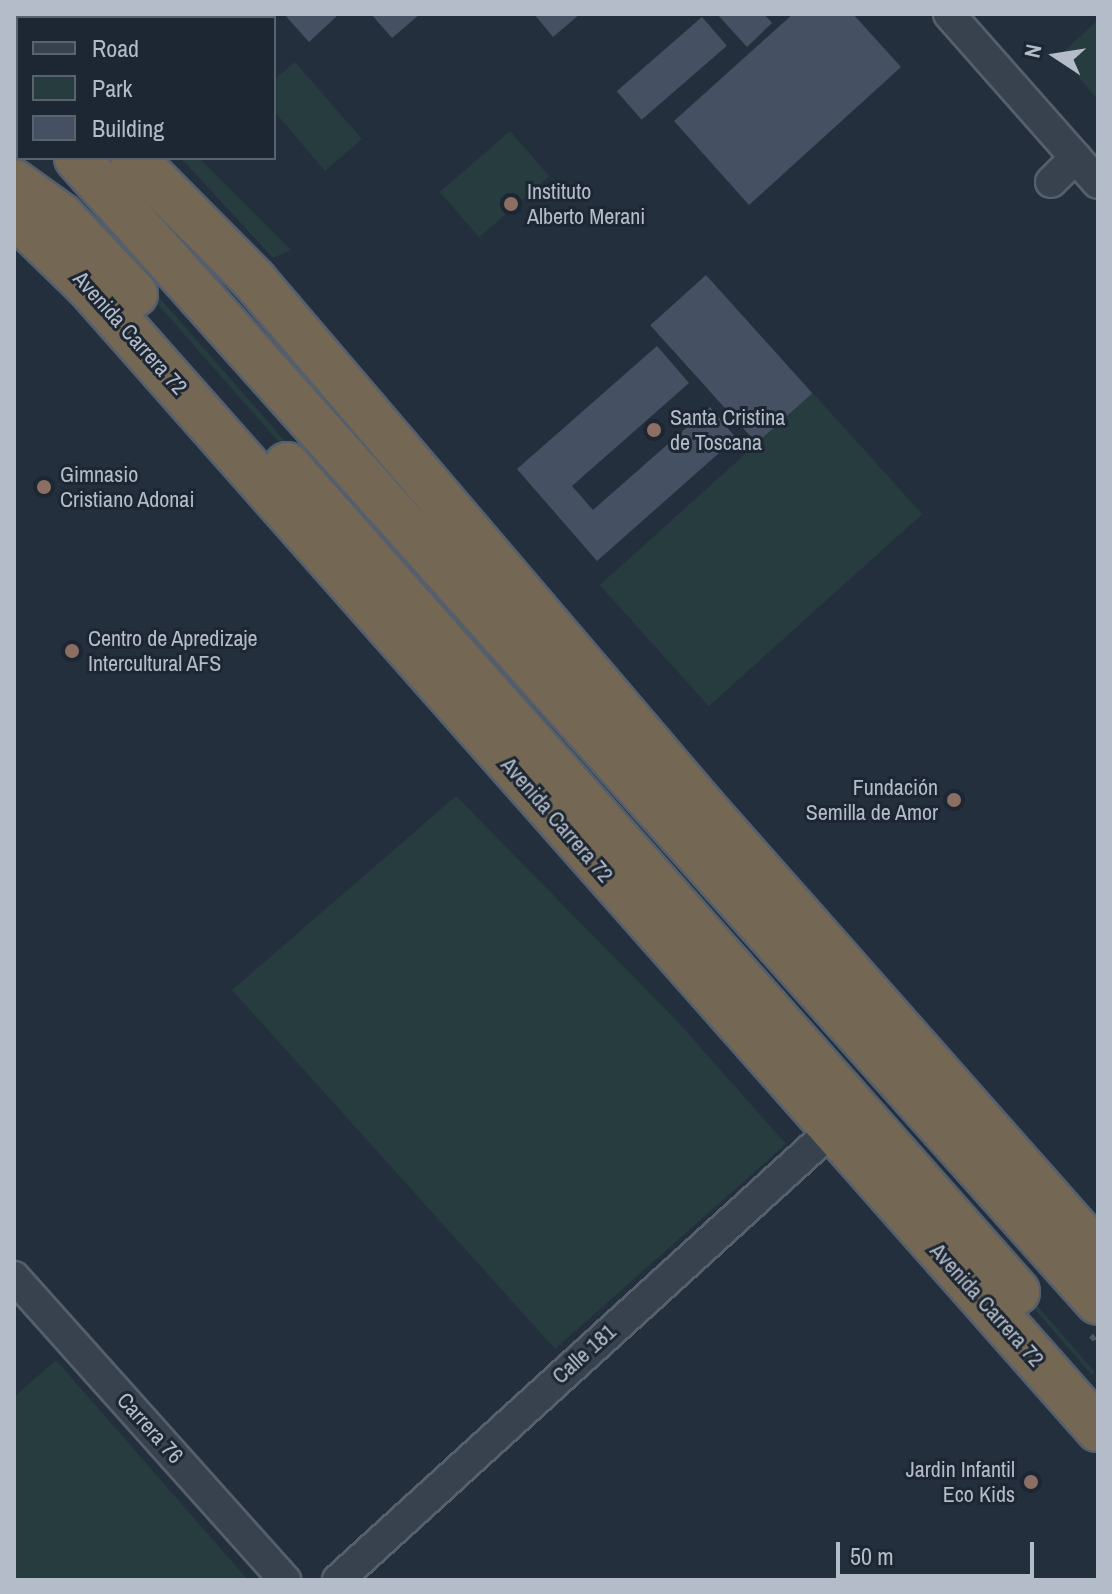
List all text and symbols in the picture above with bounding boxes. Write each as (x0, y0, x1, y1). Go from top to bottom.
legend (16, 16, 276, 160)
north arrow (1016, 16, 1096, 96)
text: Road (92, 32, 139, 64)
text: N (1016, 42, 1049, 61)
text: Park (92, 72, 132, 104)
text: Building (92, 112, 164, 144)
place label: Instituto Alberto Merani (527, 178, 645, 230)
marker: Instituto Alberto Merani (502, 195, 520, 213)
street label: Avenida Carrera 72 (68, 266, 192, 400)
place label: Santa Cristina de Toscana (670, 404, 785, 456)
marker: Santa Cristina de Toscana (645, 421, 663, 439)
place label: Gimnasio Cristiano Adonai (60, 461, 195, 512)
marker: Gimnasio Cristiano Adonai (35, 478, 53, 496)
place label: Centro de Apredizaje Intercultural AFS (88, 625, 258, 676)
marker: Centro de Apredizaje Intercultural AFS (63, 642, 81, 660)
street label: Avenida Carrera 72 (495, 752, 619, 888)
place label: Fundación Semilla de Amor (805, 774, 938, 826)
marker: Fundación Semilla de Amor (945, 791, 963, 809)
street label: Avenida Carrera 72 (925, 1238, 1049, 1372)
street label: Calle 181 (547, 1319, 621, 1389)
street label: Carrera 76 (111, 1387, 189, 1469)
place label: Jardin Infantil Eco Kids (906, 1456, 1015, 1508)
marker: Jardin Infantil Eco Kids (1022, 1473, 1040, 1491)
scale bar (840, 1526, 1038, 1576)
text: 50 m (850, 1540, 894, 1572)

